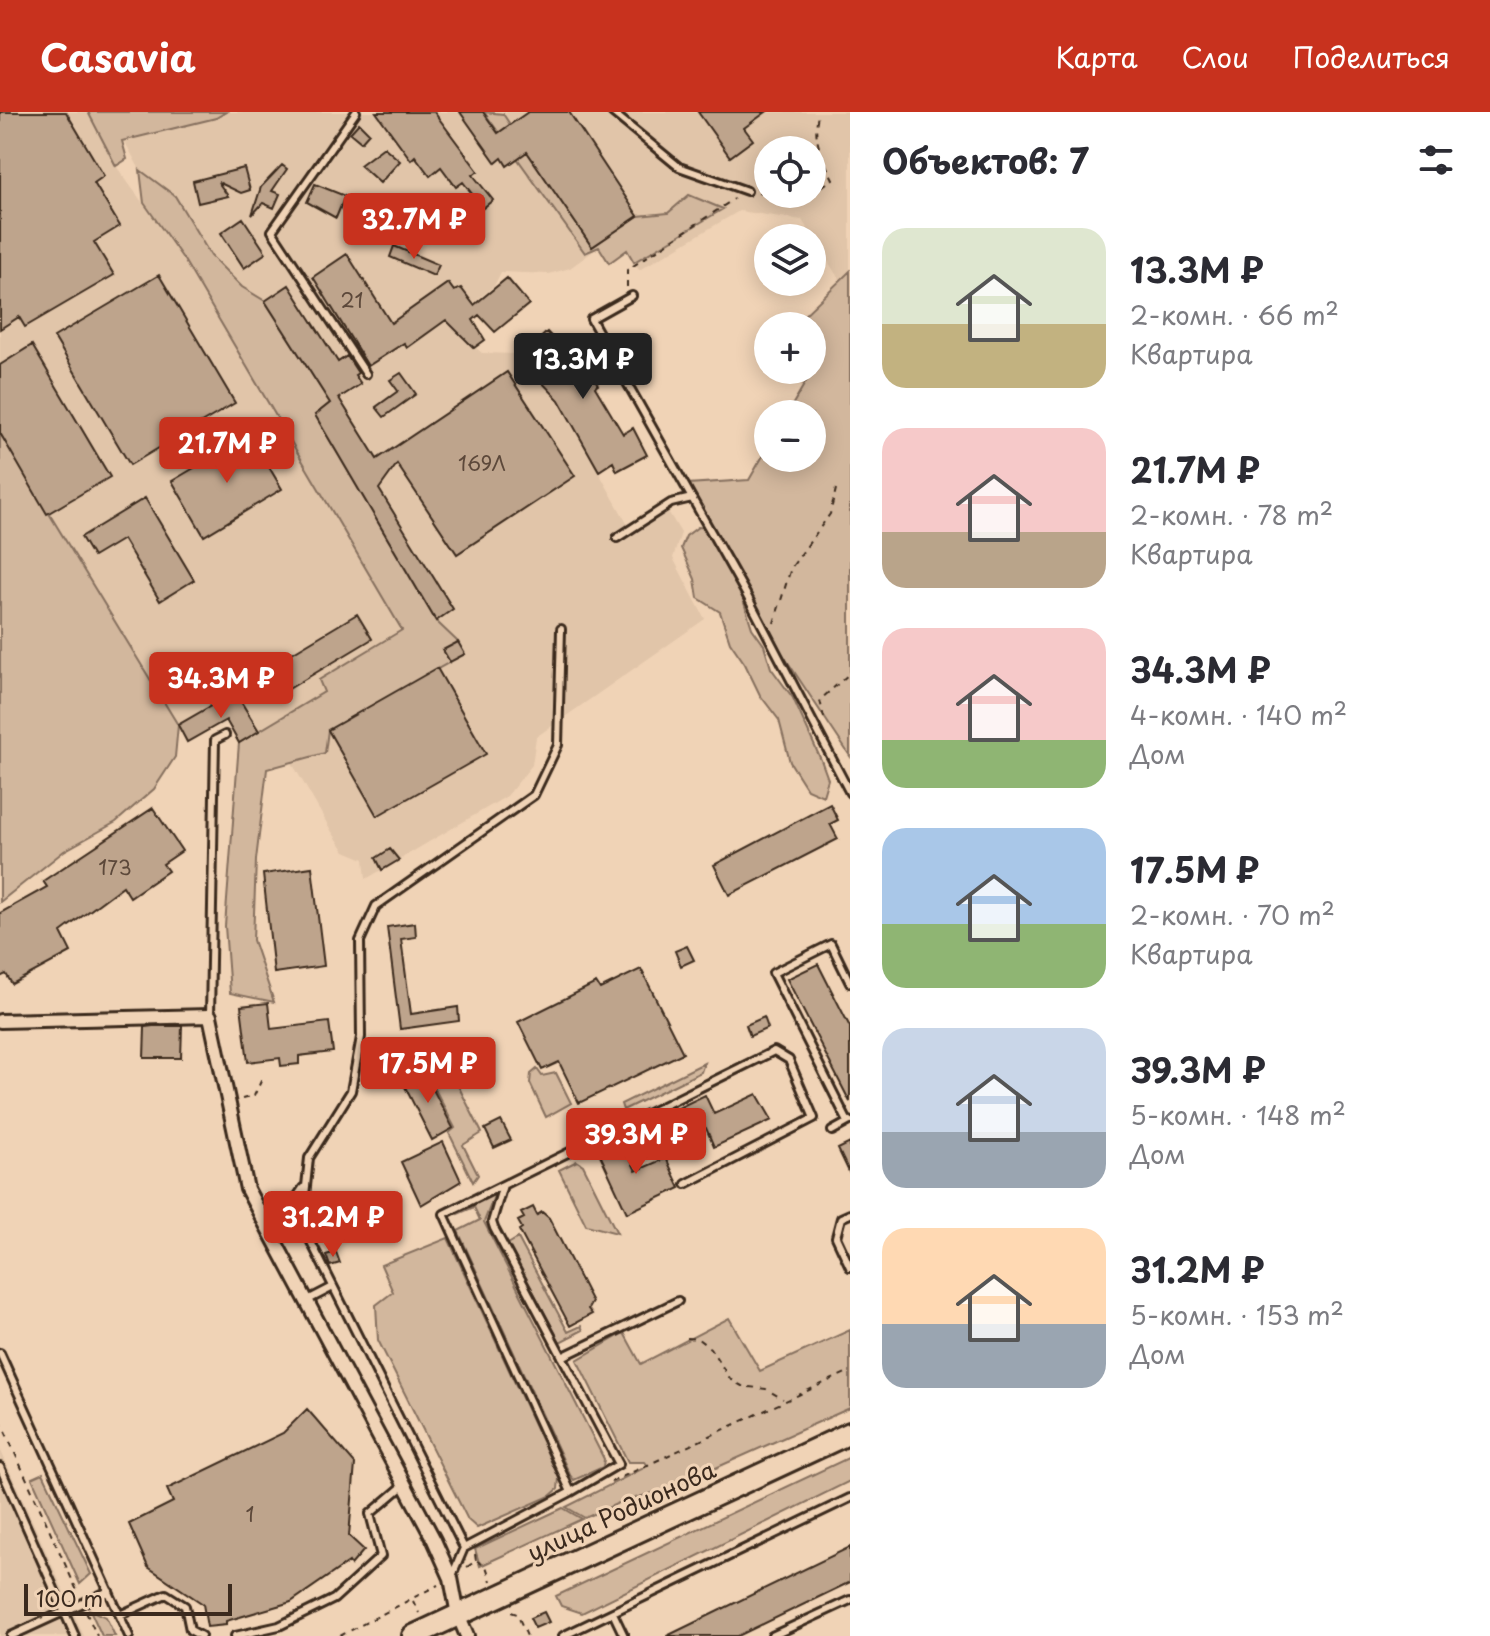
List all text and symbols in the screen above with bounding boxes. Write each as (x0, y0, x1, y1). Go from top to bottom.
text: Casavia (40, 28, 196, 85)
text: Карта (1055, 35, 1138, 78)
text: Слои (1182, 35, 1249, 78)
text: Поделиться (1293, 35, 1450, 78)
text: Объектов: 7 (882, 134, 1089, 186)
map controls (754, 136, 826, 472)
button: locate (754, 136, 826, 208)
icon: filters (1414, 138, 1458, 182)
pin: 32.7M ₽ (340, 193, 488, 261)
text: 32.7M ₽ (361, 199, 467, 238)
button: layers (754, 224, 826, 296)
text: 13.3M ₽ (1130, 243, 1264, 295)
icon: home (946, 260, 1042, 356)
house number: 21 (340, 285, 364, 315)
text: 2-комн. · 66 m² (1130, 295, 1339, 334)
button: + (754, 312, 826, 384)
pin: 13.3M ₽ (509, 333, 657, 401)
text: Квартира (1130, 334, 1253, 373)
text: 13.3M ₽ (532, 339, 634, 378)
button: − (754, 400, 826, 472)
pin: 21.7M ₽ (153, 417, 301, 485)
text: 21.7M ₽ (177, 423, 277, 462)
text: 21.7M ₽ (1130, 443, 1260, 495)
house number: 169Л (458, 448, 506, 478)
icon: home (946, 460, 1042, 556)
text: 2-комн. · 78 m² (1130, 495, 1333, 534)
text: Квартира (1130, 534, 1253, 573)
text: 34.3M ₽ (1130, 643, 1271, 695)
pin: 34.3M ₽ (147, 652, 295, 720)
text: 34.3M ₽ (167, 658, 275, 697)
icon: home (946, 660, 1042, 756)
text: 4-комн. · 140 m² (1130, 695, 1347, 734)
text: Дом (1130, 734, 1186, 773)
text: 17.5M ₽ (1130, 843, 1259, 895)
house number: 173 (98, 852, 132, 882)
icon: home (946, 860, 1042, 956)
text: 2-комн. · 70 m² (1130, 895, 1335, 934)
text: Квартира (1130, 934, 1253, 973)
pin: 17.5M ₽ (354, 1037, 502, 1105)
text: 17.5M ₽ (379, 1043, 477, 1082)
text: 39.3M ₽ (1130, 1043, 1266, 1095)
icon: home (946, 1060, 1042, 1156)
text: 5-комн. · 148 m² (1130, 1095, 1346, 1134)
pin: 39.3M ₽ (562, 1108, 710, 1176)
text: 39.3M ₽ (584, 1114, 688, 1153)
text: Дом (1130, 1134, 1186, 1173)
pin: 31.2M ₽ (259, 1191, 407, 1259)
text: 31.2M ₽ (282, 1197, 384, 1236)
text: 31.2M ₽ (1130, 1243, 1264, 1295)
icon: home (946, 1260, 1042, 1356)
text: 5-комн. · 153 m² (1130, 1295, 1344, 1334)
text: Дом (1130, 1334, 1186, 1373)
street label: улица Родионова (521, 1450, 721, 1570)
house number: 1 (246, 1499, 254, 1529)
scale bar (24, 1580, 232, 1616)
text: 100 m (36, 1581, 103, 1614)

